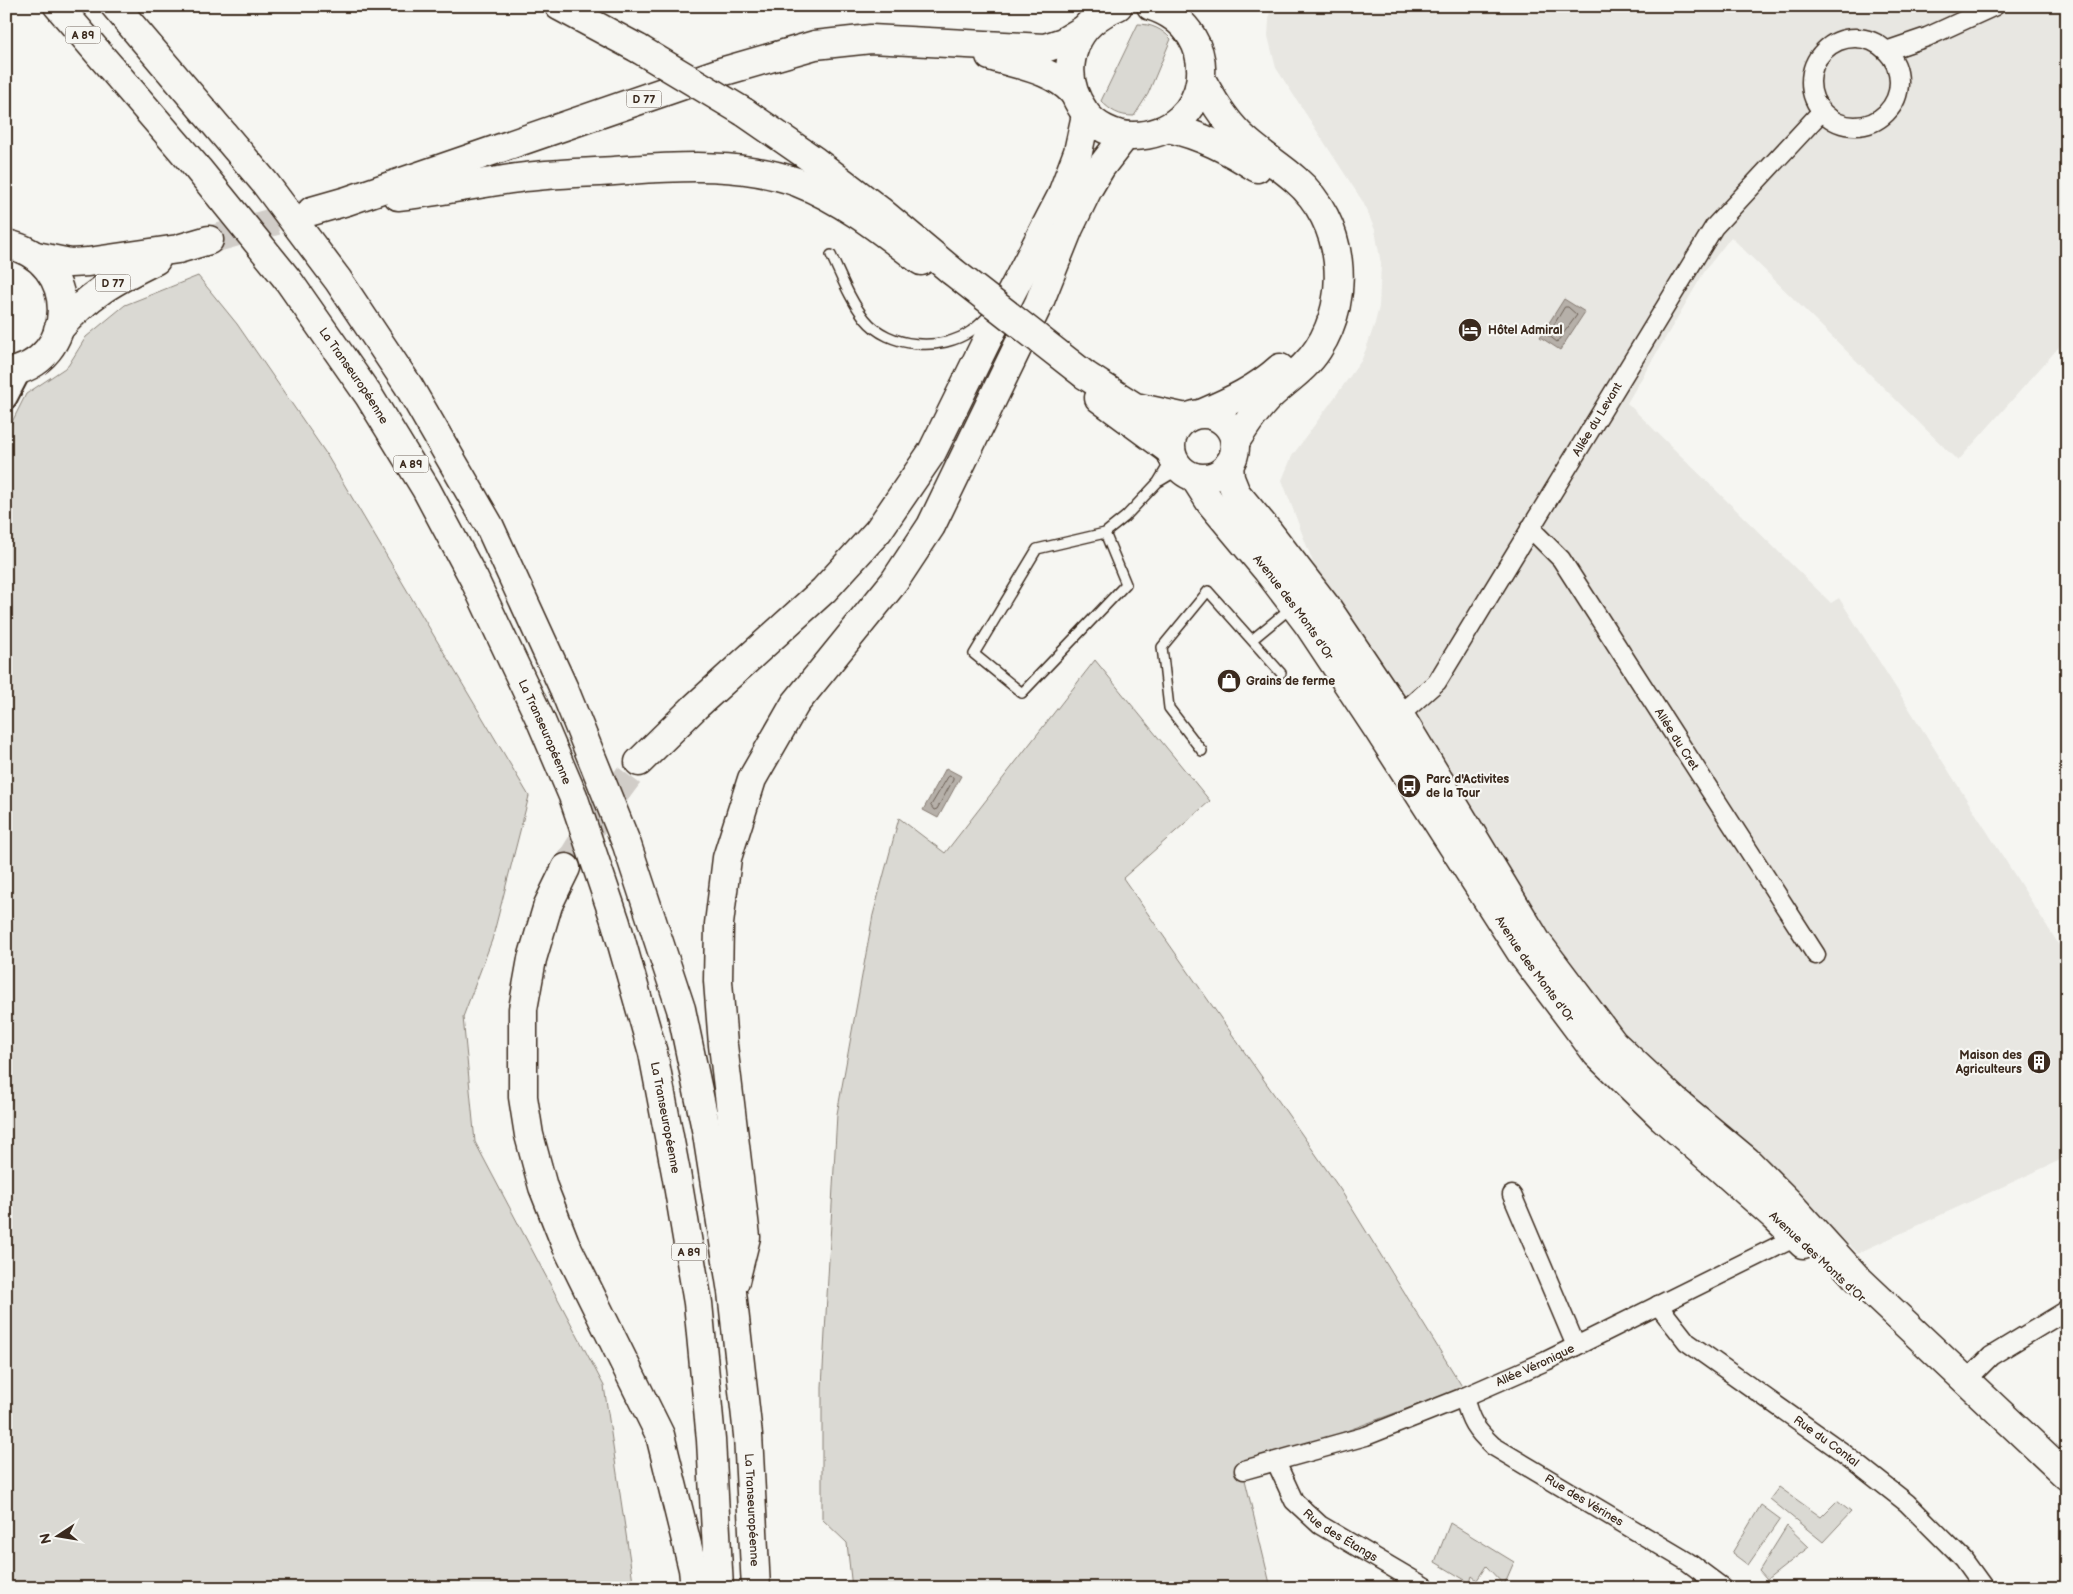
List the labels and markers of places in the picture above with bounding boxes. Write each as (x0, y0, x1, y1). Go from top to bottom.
hotel icon: Hôtel Admiral (1457, 317, 1483, 343)
place label: Hôtel Admiral (1488, 323, 1563, 338)
shop icon: Grains de ferme (1216, 668, 1242, 694)
place label: Grains de ferme (1246, 674, 1335, 689)
place label: Parc d'Activites de la Tour (1426, 772, 1509, 801)
bus stop icon: Parc d'Activites de la Tour (1396, 773, 1422, 799)
place label: Maison des Agriculteurs (1955, 1048, 2022, 1077)
building icon: Maison des Agriculteurs (2026, 1049, 2052, 1075)

